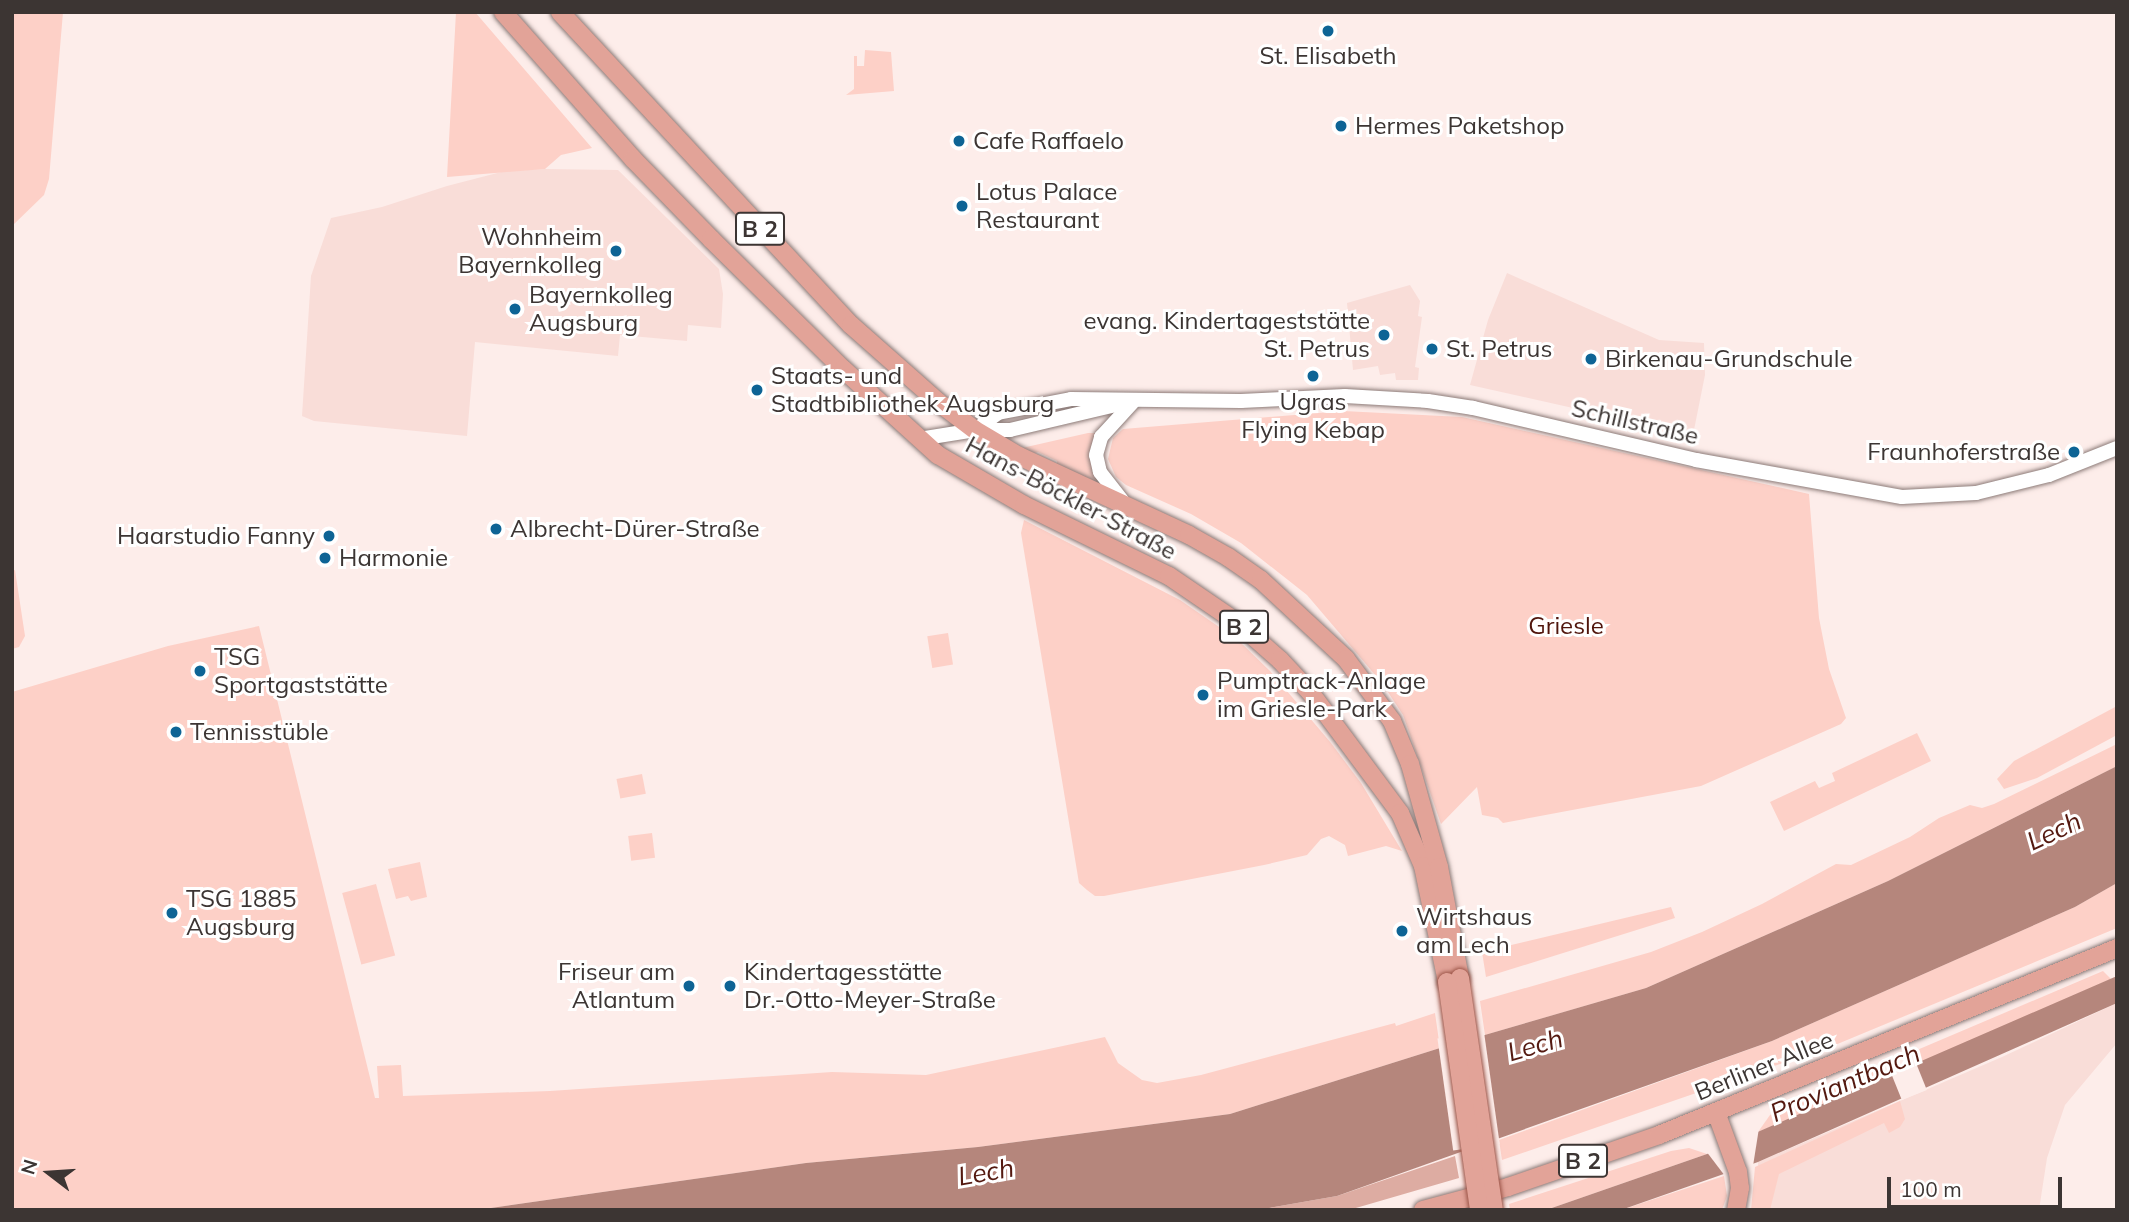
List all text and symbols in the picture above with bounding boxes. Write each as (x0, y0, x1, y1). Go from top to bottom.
marker: St. Elisabeth (1320, 23, 1336, 39)
place label: St. Elisabeth (1259, 42, 1397, 70)
place label: Hermes Paketshop (1355, 112, 1564, 140)
marker: Hermes Paketshop (1333, 118, 1349, 134)
place label: Cafe Raffaelo (973, 127, 1124, 155)
marker: Cafe Raffaelo (951, 133, 967, 149)
place label: Lotus Palace Restaurant (976, 178, 1117, 234)
marker: Lotus Palace Restaurant (954, 198, 970, 214)
road number: B 2 (734, 210, 786, 248)
place label: Wohnheim Bayernkolleg (458, 223, 602, 279)
marker: Wohnheim Bayernkolleg (608, 243, 624, 259)
place label: Bayernkolleg Augsburg (529, 281, 673, 337)
marker: Bayernkolleg Augsburg (507, 301, 523, 317)
place label: evang. Kindertageststätte St. Petrus (1084, 307, 1370, 363)
marker: evang. Kindertageststätte St. Petrus (1376, 327, 1392, 343)
place label: St. Petrus (1446, 335, 1552, 363)
marker: St. Petrus (1424, 341, 1440, 357)
place label: Birkenau-Grundschule (1605, 345, 1852, 373)
marker: Birkenau-Grundschule (1583, 351, 1599, 367)
place label: Staats- und Stadtbibliothek Augsburg (771, 362, 1054, 418)
marker: Ugras Flying Kebap (1305, 368, 1321, 384)
marker: Staats- und Stadtbibliothek Augsburg (749, 382, 765, 398)
place label: Ugras Flying Kebap (1241, 388, 1385, 444)
street label: Schillstraße (1569, 393, 1701, 451)
street label: Hans-Böckler-Straße (961, 430, 1181, 566)
place label: Fraunhoferstraße (1867, 438, 2060, 466)
marker: Fraunhoferstraße (2066, 444, 2082, 460)
place label: Albrecht-Dürer-Straße (510, 515, 760, 543)
marker: Albrecht-Dürer-Straße (488, 521, 504, 537)
place label: Haarstudio Fanny (117, 522, 315, 550)
marker: Haarstudio Fanny (321, 528, 337, 544)
place label: Harmonie (339, 544, 448, 572)
marker: Harmonie (317, 550, 333, 566)
road number: B 2 (1218, 608, 1270, 646)
park label: Griesle (1528, 612, 1604, 640)
place label: TSG Sportgaststätte (214, 643, 388, 699)
marker: TSG Sportgaststätte (192, 663, 208, 679)
place label: Pumptrack-Anlage im Griesle-Park (1217, 667, 1426, 723)
marker: Pumptrack-Anlage im Griesle-Park (1195, 687, 1211, 703)
place label: Tennisstüble (190, 718, 329, 746)
marker: Tennisstüble (168, 724, 184, 740)
water label: Lech (2022, 805, 2086, 857)
place label: TSG 1885 Augsburg (186, 885, 296, 941)
place label: Wirtshaus am Lech (1416, 903, 1532, 959)
marker: TSG 1885 Augsburg (164, 905, 180, 921)
marker: Wirtshaus am Lech (1394, 923, 1410, 939)
place label: Friseur am Atlantum (558, 958, 675, 1014)
place label: Kindertagesstätte Dr.-Otto-Meyer-Straße (744, 958, 996, 1014)
marker: Friseur am Atlantum (681, 978, 697, 994)
marker: Kindertagesstätte Dr.-Otto-Meyer-Straße (722, 978, 738, 994)
water label: Lech (1504, 1022, 1566, 1068)
street label: Berliner Allee (1691, 1025, 1837, 1107)
water label: Proviantbach (1765, 1037, 1925, 1129)
north arrow (14, 1138, 84, 1208)
road number: B 2 (1557, 1142, 1609, 1180)
water label: Lech (956, 1152, 1016, 1192)
text: N (15, 1156, 42, 1177)
scale bar (1891, 1162, 2066, 1206)
text: 100 m (1900, 1176, 1962, 1202)

